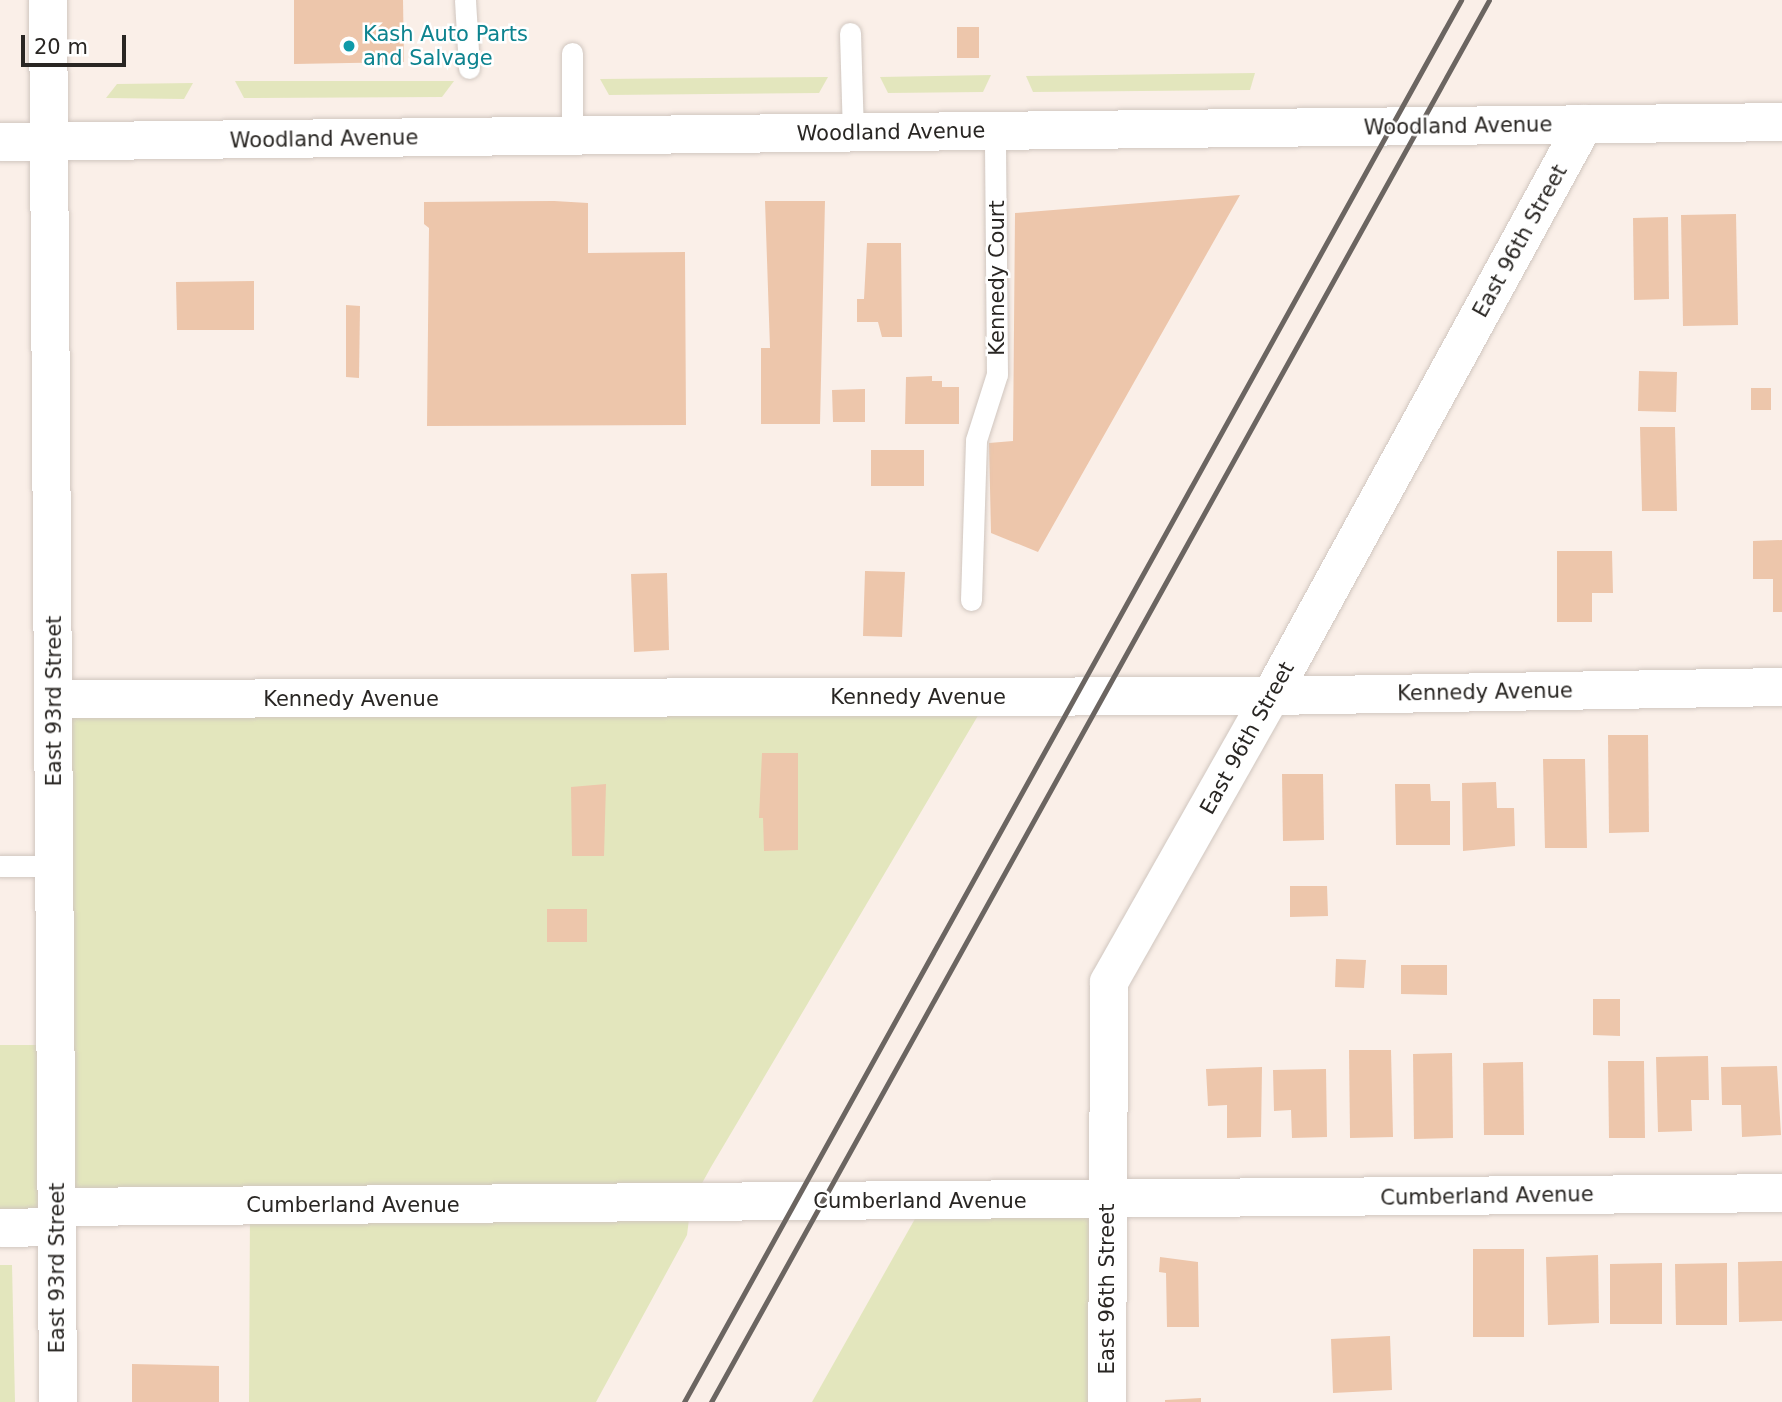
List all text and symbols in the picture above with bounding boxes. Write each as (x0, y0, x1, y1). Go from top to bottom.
scale bar (24, 21, 130, 65)
place label: Kash Auto Parts and Salvage (363, 21, 528, 71)
text: 20 m (34, 35, 88, 59)
marker: Kash Auto Parts and Salvage (341, 38, 357, 54)
street label: Woodland Avenue (1363, 112, 1553, 140)
street label: Woodland Avenue (796, 118, 986, 146)
street label: Woodland Avenue (229, 125, 419, 153)
street label: East 96th Street (1468, 160, 1572, 322)
street label: Kennedy Court (984, 200, 1010, 356)
street label: East 93rd Street (41, 616, 67, 786)
street label: East 96th Street (1195, 657, 1299, 819)
street label: Kennedy Avenue (1397, 678, 1573, 706)
street label: Kennedy Avenue (830, 684, 1006, 710)
street label: Kennedy Avenue (263, 686, 439, 712)
street label: Cumberland Avenue (1380, 1182, 1594, 1210)
street label: East 93rd Street (44, 1183, 70, 1353)
street label: Cumberland Avenue (813, 1188, 1027, 1214)
street label: Cumberland Avenue (246, 1192, 460, 1218)
street label: East 96th Street (1094, 1204, 1120, 1374)

